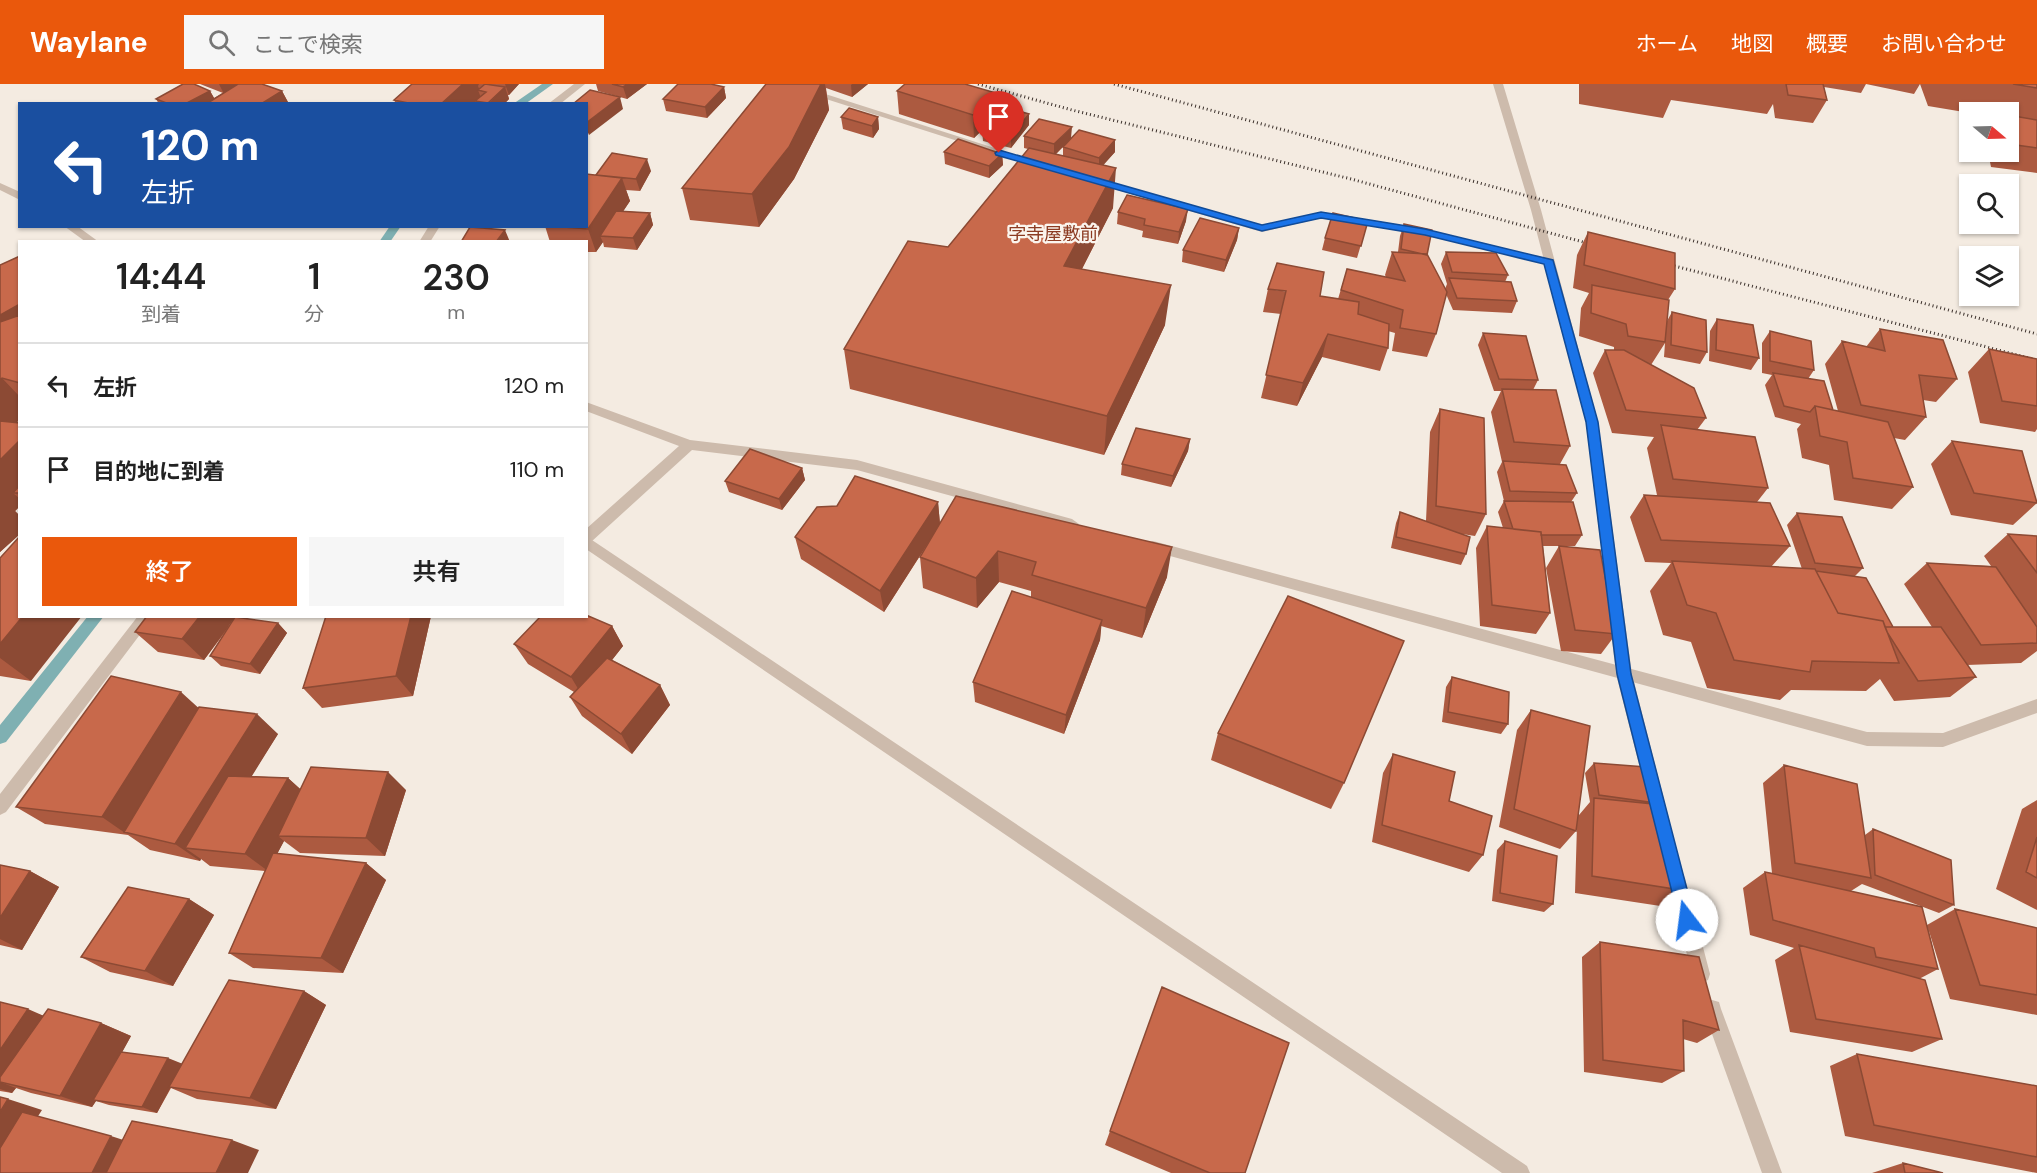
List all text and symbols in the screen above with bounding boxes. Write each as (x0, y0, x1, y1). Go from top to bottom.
search box (184, 15, 604, 69)
text: Waylane (30, 24, 148, 61)
icon: search (205, 26, 238, 59)
text: ここで検索 (253, 30, 363, 59)
text: ホーム (1636, 30, 1698, 58)
text: 地図 (1731, 30, 1773, 58)
text: 概要 (1806, 30, 1848, 58)
text: お問い合わせ (1881, 30, 2007, 58)
pin (973, 91, 1024, 153)
icon: arrive (982, 100, 1015, 133)
north arrow (1959, 102, 2019, 162)
map controls (1959, 102, 2019, 306)
text: 120 m (141, 118, 259, 173)
icon: left (42, 126, 120, 204)
button: search (1959, 174, 2019, 234)
text: 左折 (141, 175, 195, 210)
district label: 字寺屋敷前 (1008, 222, 1098, 246)
button: layers (1959, 246, 2019, 306)
text: 14:44 (116, 253, 206, 300)
text: 1 (308, 253, 321, 300)
text: 230 (422, 254, 490, 301)
text: m (447, 299, 465, 325)
text: 到着 (141, 301, 181, 327)
text: 分 (304, 301, 324, 327)
icon: left (42, 369, 75, 402)
text: 120 m (504, 371, 564, 400)
text: 左折 (93, 373, 137, 402)
icon: arrive (42, 453, 75, 486)
text: 110 m (510, 455, 564, 484)
text: 目的地に到着 (93, 457, 225, 486)
button: 終了 (42, 537, 297, 606)
button: 共有 (309, 537, 564, 606)
position arrow (1655, 888, 1719, 952)

